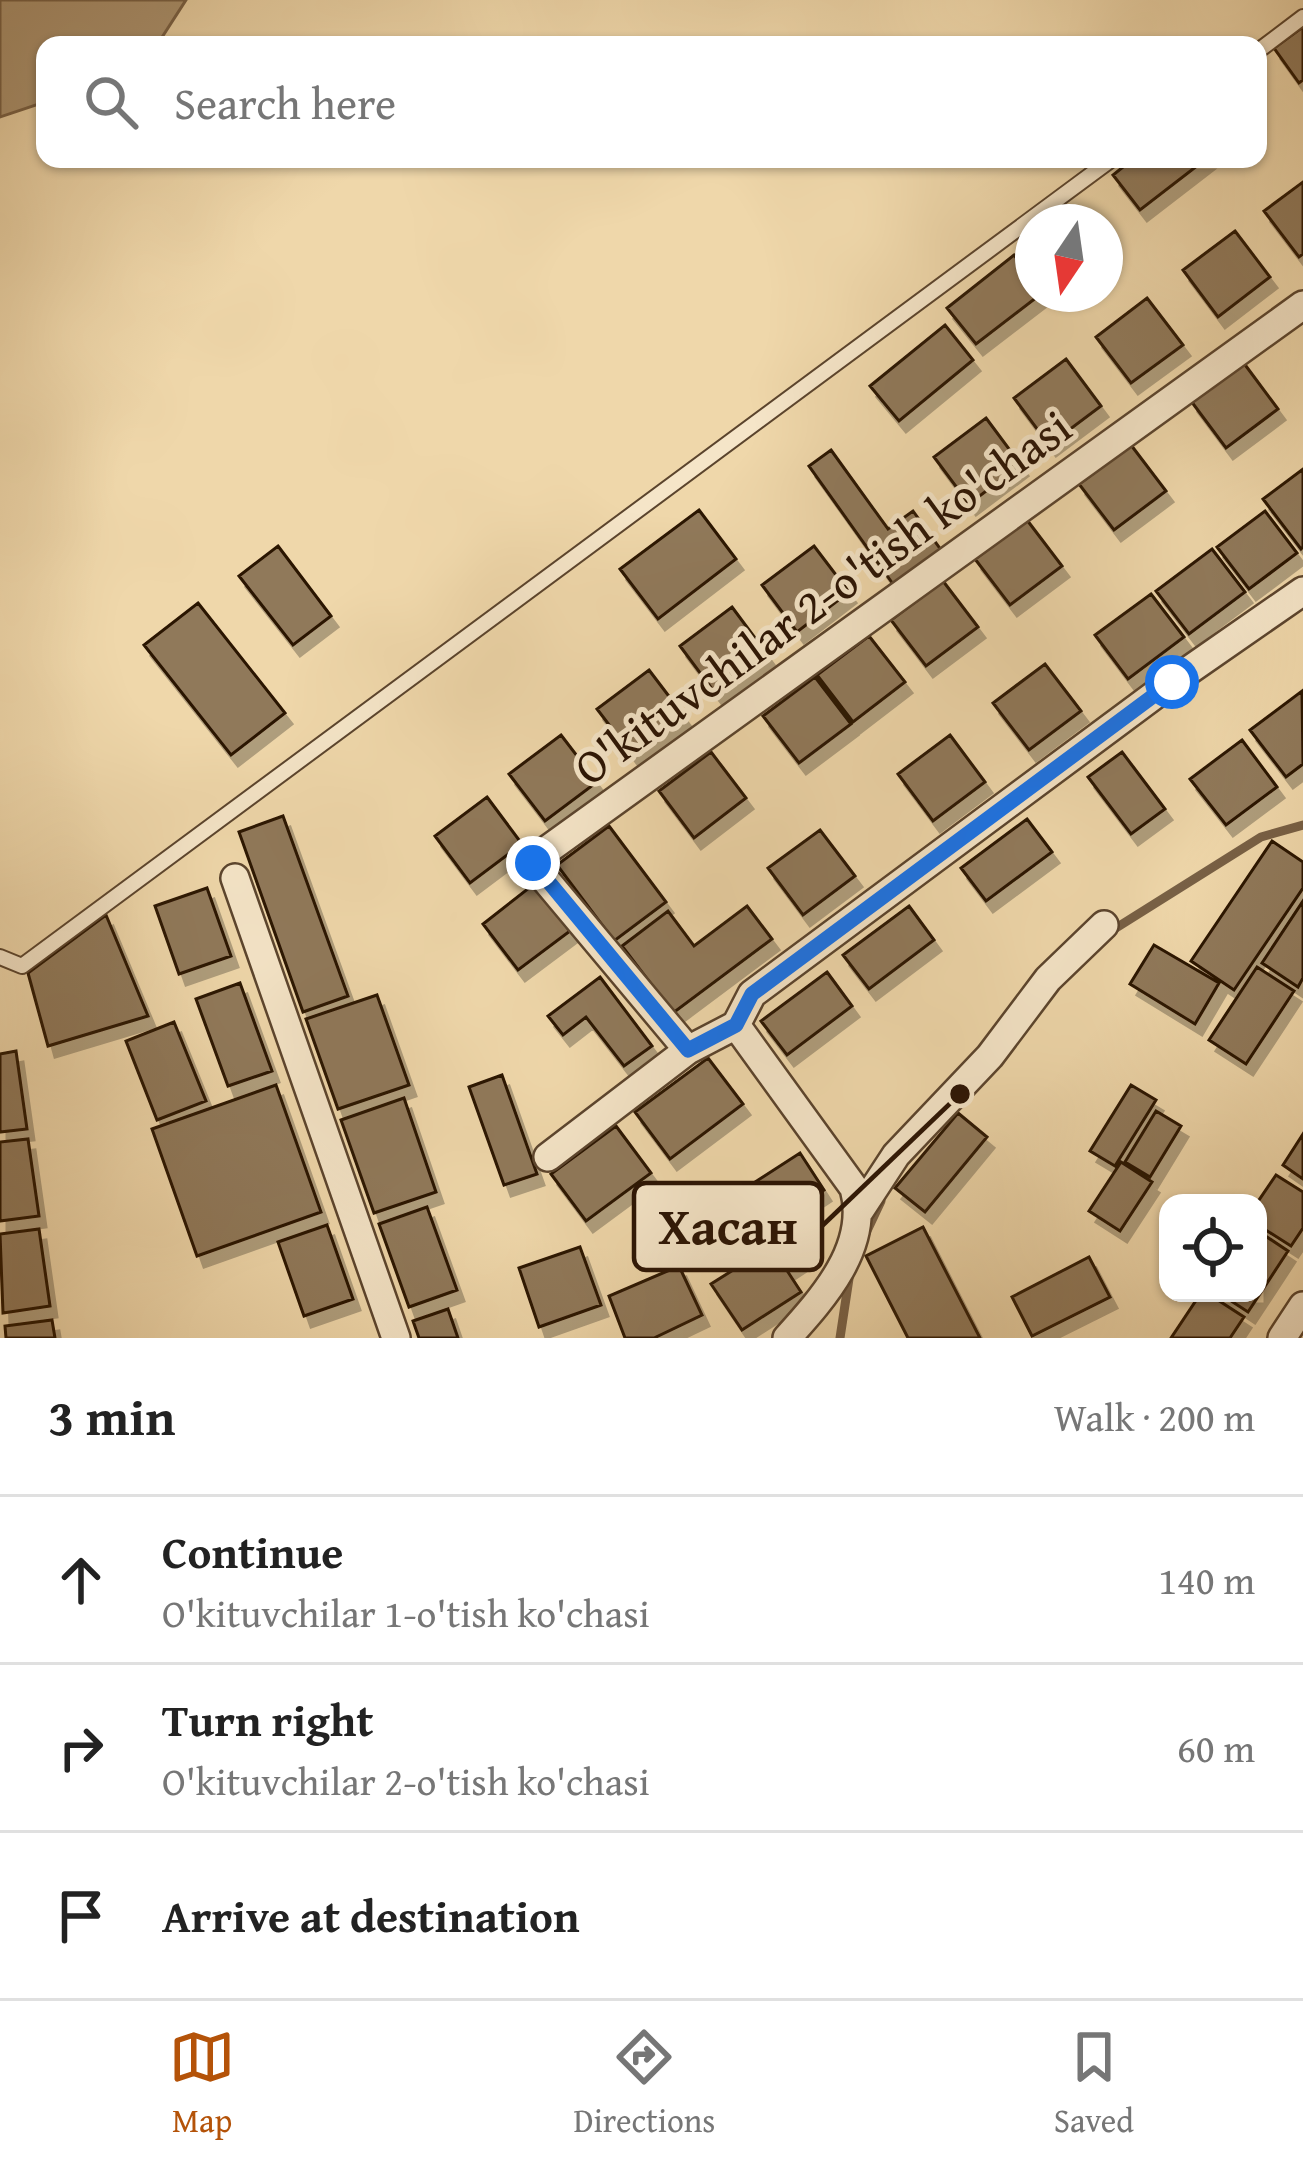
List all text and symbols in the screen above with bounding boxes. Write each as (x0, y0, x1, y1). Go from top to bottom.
search box (36, 36, 1267, 168)
icon: search (78, 69, 144, 135)
text: Search here (174, 70, 396, 135)
north arrow (1015, 204, 1123, 312)
street label: O'kituvchilar 2-o'tish ko'chasi (558, 392, 1085, 802)
route start (1145, 655, 1199, 709)
route end (506, 836, 560, 890)
callout: Хасан (634, 1183, 822, 1270)
text: Хасан (658, 1188, 798, 1263)
map controls (1159, 1194, 1267, 1302)
button: locate (1159, 1194, 1267, 1302)
text: 3 min (48, 1379, 175, 1454)
text: Walk · 200 m (1054, 1388, 1255, 1445)
text: Continue (162, 1519, 343, 1584)
icon: ahead (48, 1547, 114, 1613)
text: 140 m (1158, 1551, 1255, 1608)
text: O'kituvchilar 1-o'tish ko'chasi (162, 1584, 650, 1641)
text: Turn right (162, 1687, 374, 1752)
icon: right (48, 1715, 114, 1781)
text: 60 m (1177, 1719, 1255, 1776)
text: O'kituvchilar 2-o'tish ko'chasi (162, 1752, 650, 1809)
icon: arrive (48, 1883, 114, 1949)
text: Arrive at destination (162, 1883, 580, 1948)
tab: Map (169, 2024, 235, 2144)
tab: Directions (574, 2024, 715, 2144)
tab: Saved (1054, 2024, 1134, 2144)

